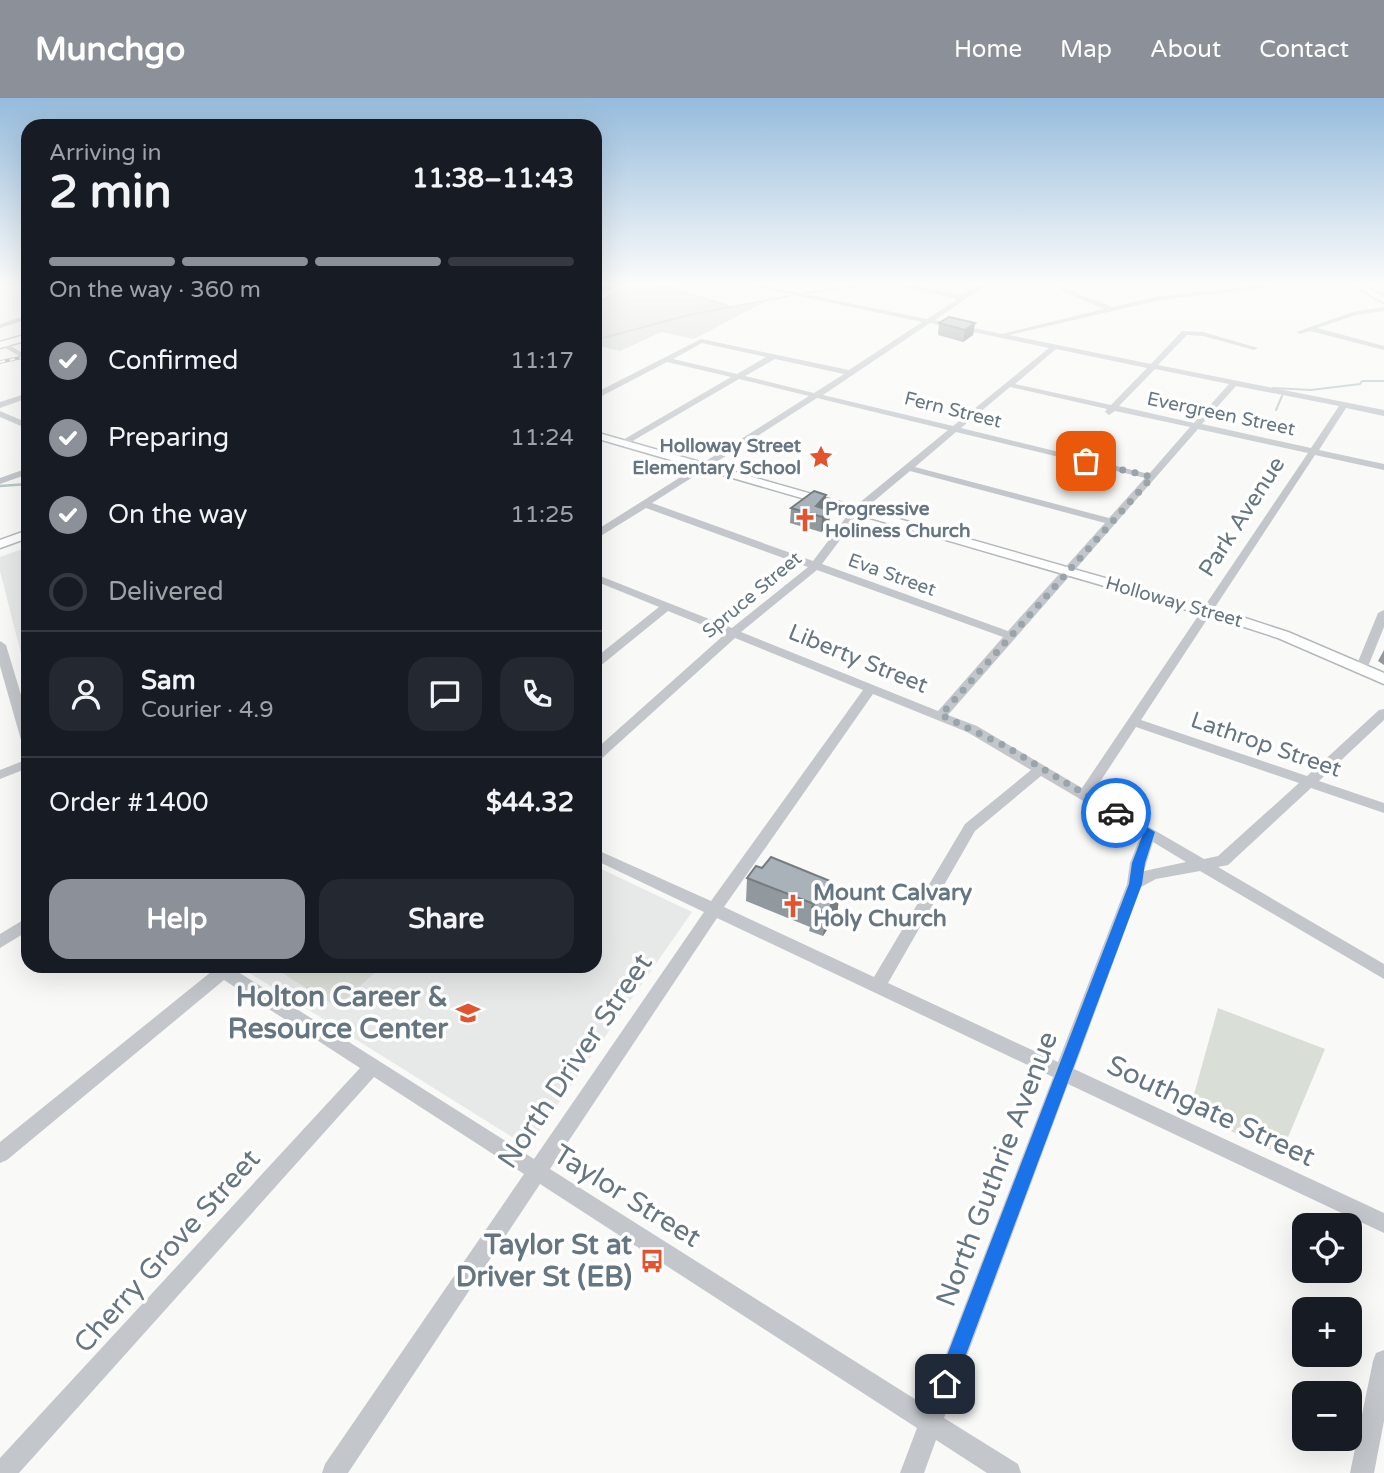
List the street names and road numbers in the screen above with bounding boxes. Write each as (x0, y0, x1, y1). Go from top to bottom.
street label: Fern Street (902, 387, 1004, 433)
street label: Evergreen Street (1145, 388, 1297, 440)
street label: Park Avenue (1193, 452, 1291, 582)
street label: Spruce Street (698, 547, 806, 643)
street label: Eva Street (845, 549, 939, 601)
street label: Holloway Street (1103, 572, 1245, 632)
street label: Liberty Street (784, 618, 932, 700)
street label: Lathrop Street (1187, 706, 1345, 784)
street label: North Driver Street (490, 947, 660, 1175)
street label: North Guthrie Avenue (929, 1027, 1065, 1311)
street label: Southgate Street (1101, 1048, 1321, 1174)
street label: Taylor Street (547, 1137, 707, 1255)
street label: Cherry Grove Street (67, 1142, 268, 1360)

